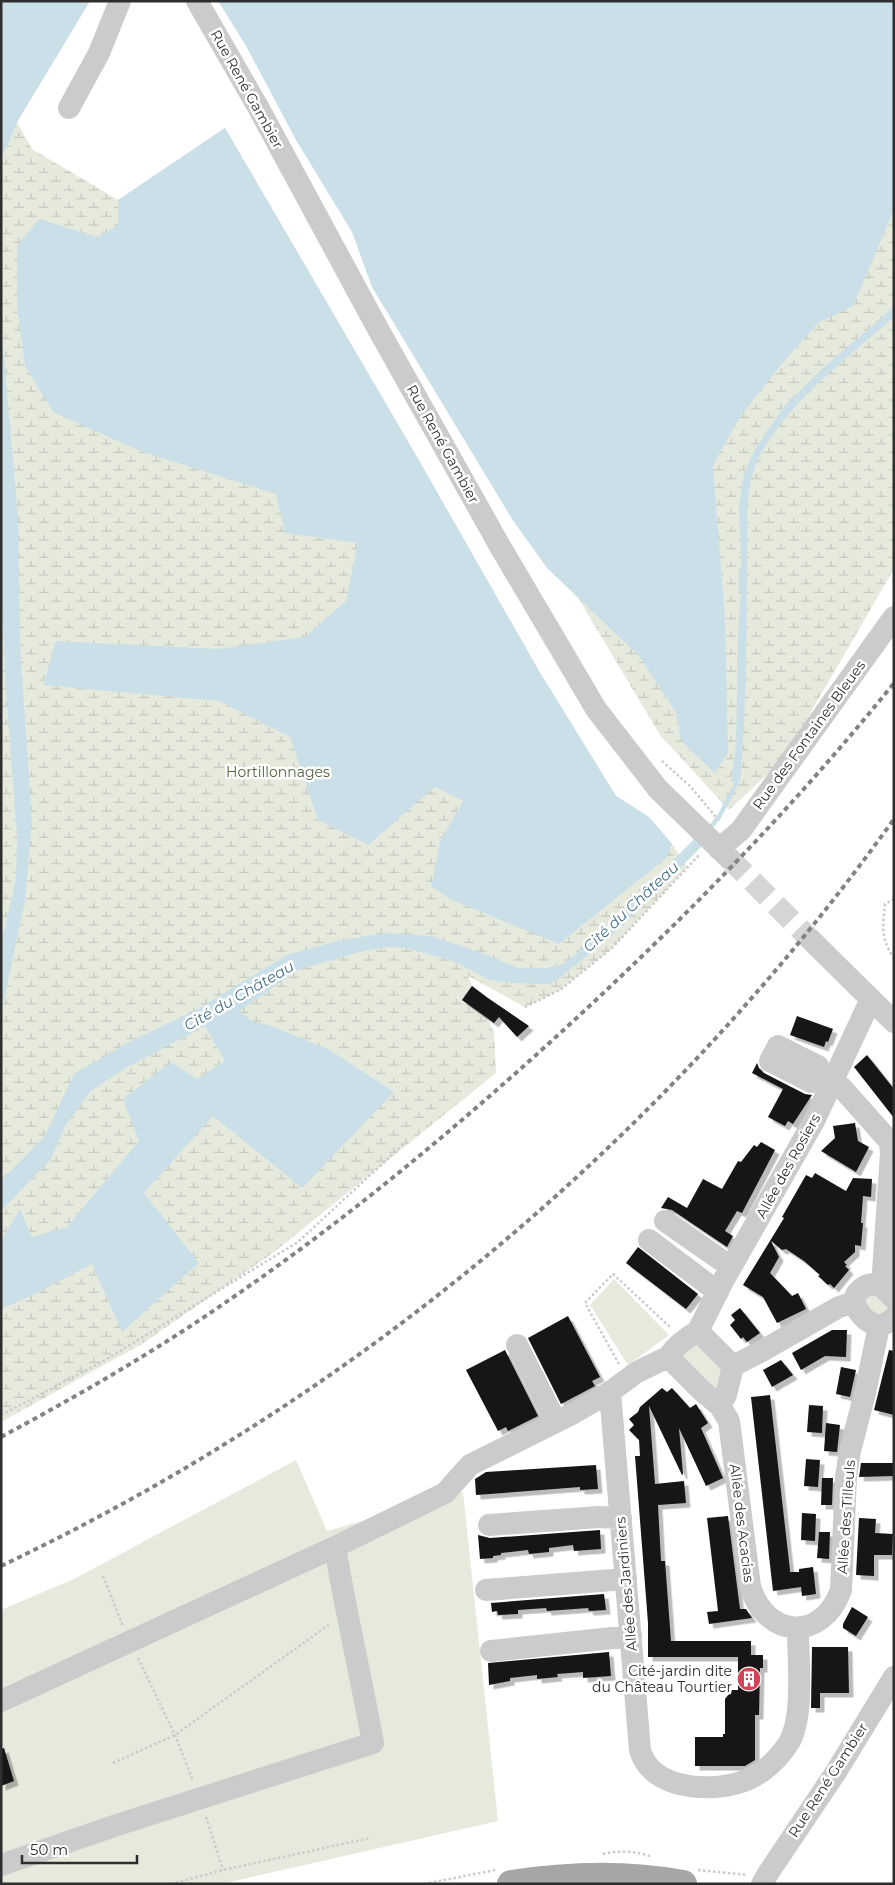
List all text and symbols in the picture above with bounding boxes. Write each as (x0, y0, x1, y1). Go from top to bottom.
street label: Rue René Gambier (207, 26, 287, 152)
street label: Rue René Gambier (403, 381, 483, 507)
street label: Rue des Fontaines Bleues (749, 657, 869, 813)
park label: Hortillonnages (226, 763, 330, 781)
water label: Cité du Château (579, 857, 682, 956)
water label: Cité du Château (180, 956, 297, 1035)
street label: Allée des Rosiers (752, 1110, 824, 1222)
street label: Allée des Tilleuls (833, 1459, 859, 1575)
street label: Allée des Acacias (726, 1463, 758, 1583)
street label: Allée des Jardiniers (611, 1516, 641, 1652)
place label: Cité-jardin dite du Château Tourtier (592, 1662, 732, 1696)
building icon: Cité-jardin dite du Château Tourtier (736, 1666, 762, 1692)
street label: Rue René Gambier (784, 1719, 872, 1841)
scale bar (22, 1832, 138, 1864)
text: 50 m (30, 1840, 68, 1859)

